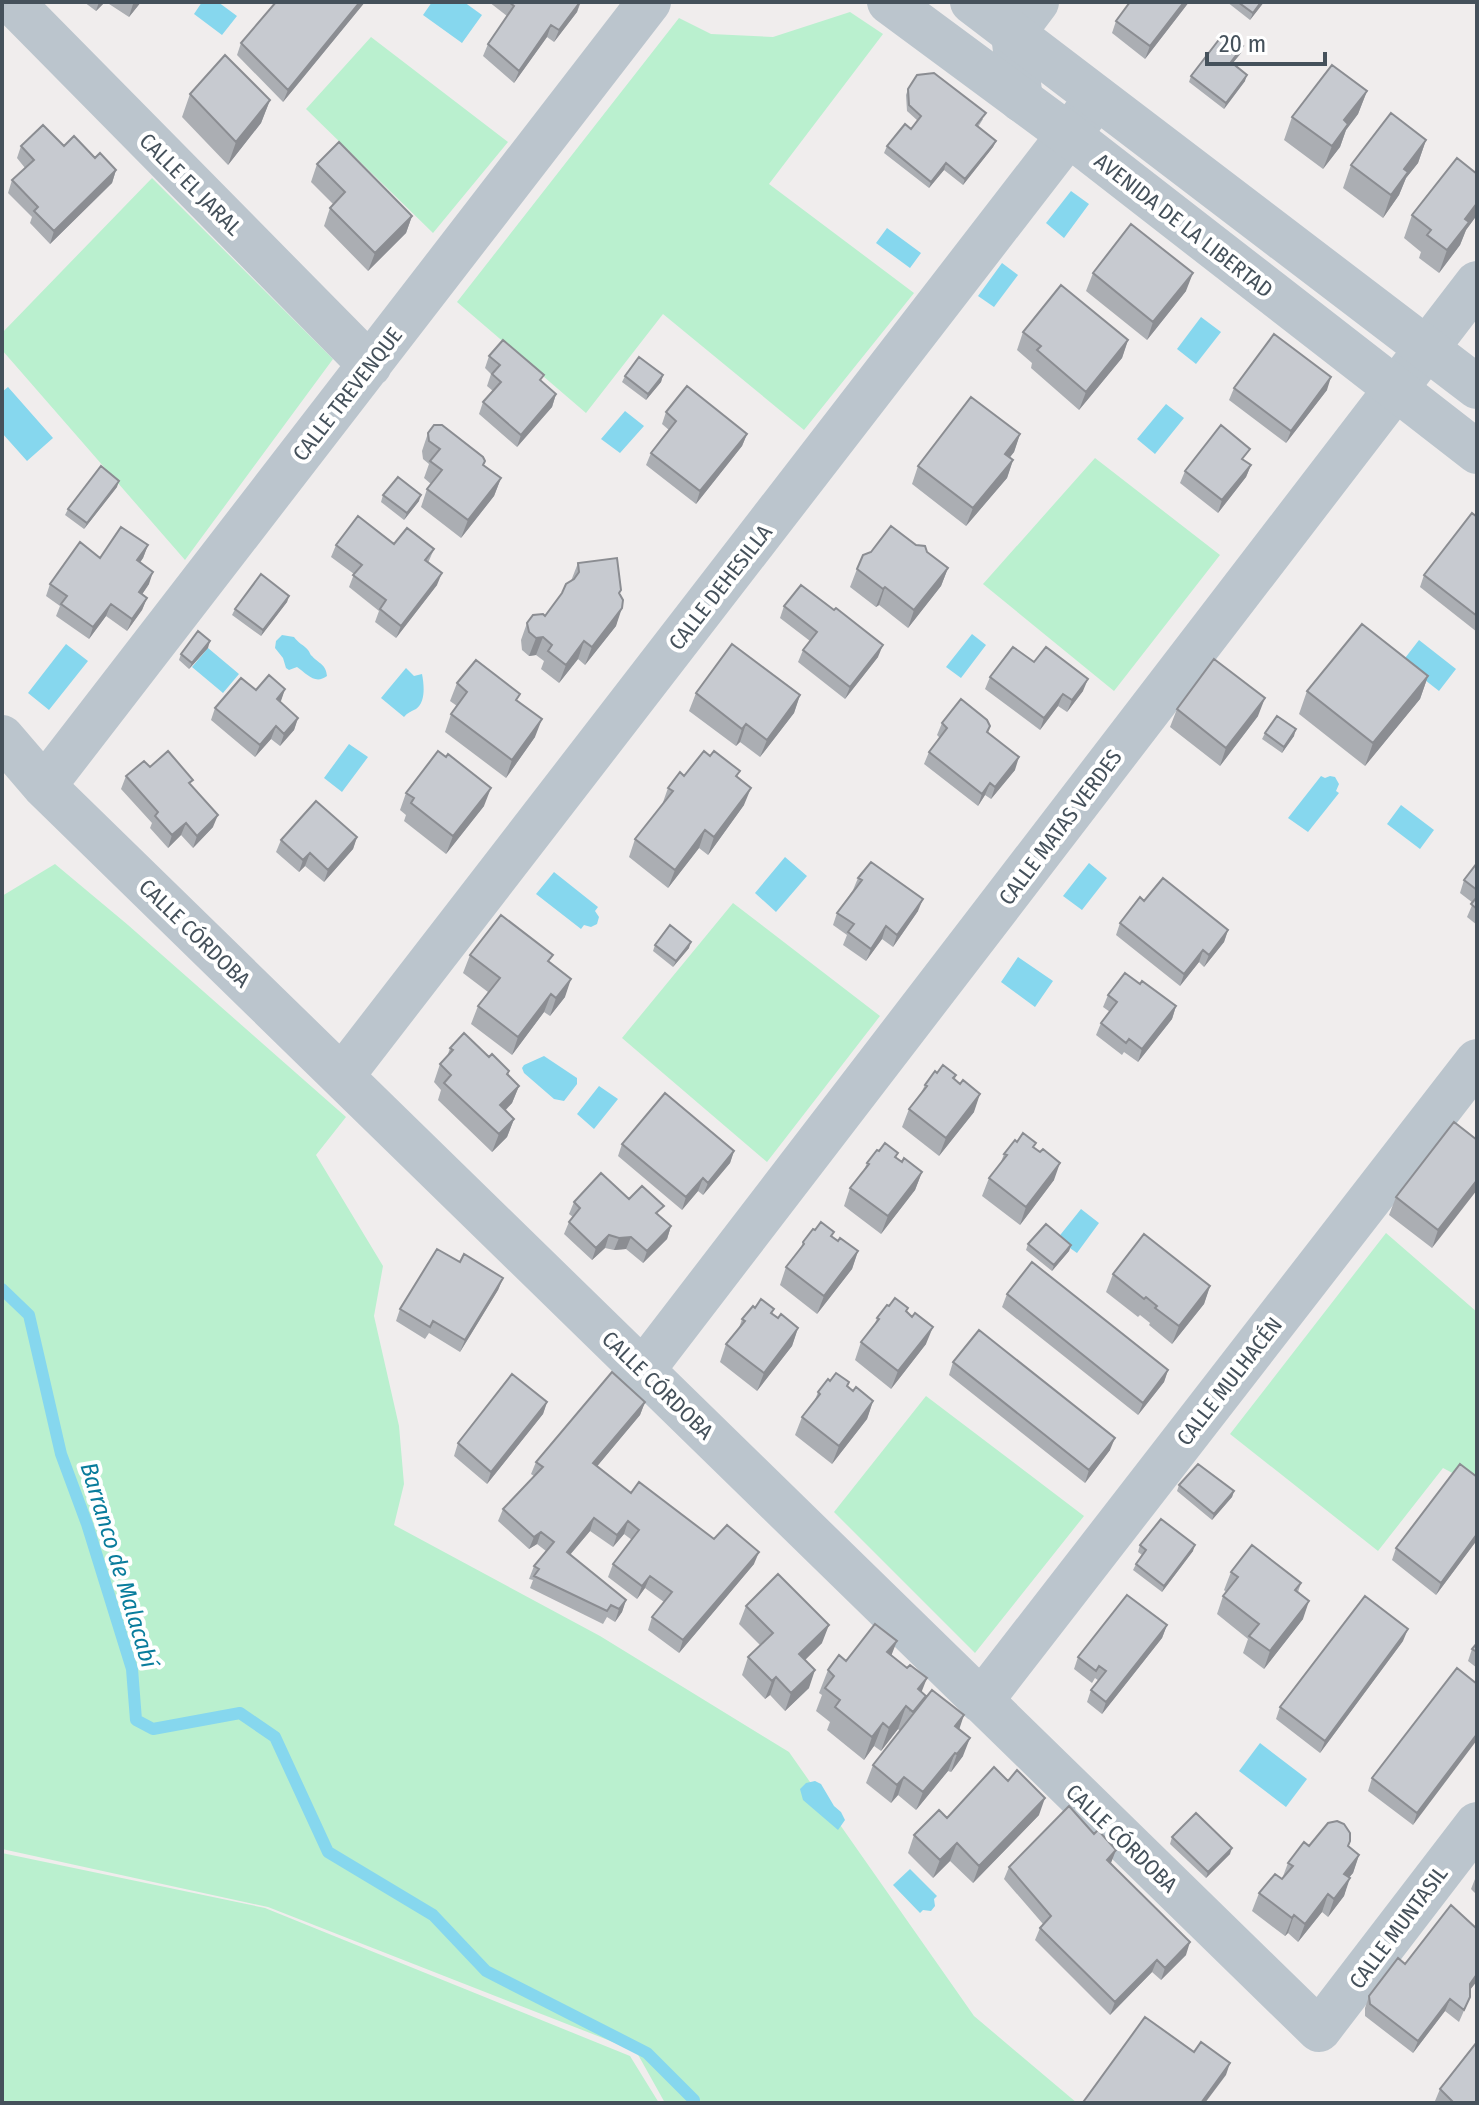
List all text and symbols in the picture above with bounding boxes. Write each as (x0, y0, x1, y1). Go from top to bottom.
scale bar (1207, 16, 1325, 66)
text: 20 m (1219, 30, 1266, 58)
street label: CALLE EL JARAL (134, 127, 248, 241)
street label: AVENIDA DE LA LIBERTAD (1089, 147, 1278, 303)
street label: CALLE TREVENQUE (287, 322, 408, 467)
street label: CALLE DEHESILLA (663, 519, 778, 656)
street label: CALLE MATAS VERDES (993, 744, 1128, 910)
street label: CALLE CÓRDOBA (133, 874, 256, 994)
street label: CALLE MULHACÉN (1171, 1312, 1288, 1451)
street label: CALLE CÓRDOBA (596, 1326, 719, 1446)
water label: Barranco de Malacabí (74, 1459, 164, 1673)
street label: CALLE CÓRDOBA (1060, 1779, 1183, 1899)
street label: CALLE MUNTASIL (1343, 1860, 1453, 1994)

